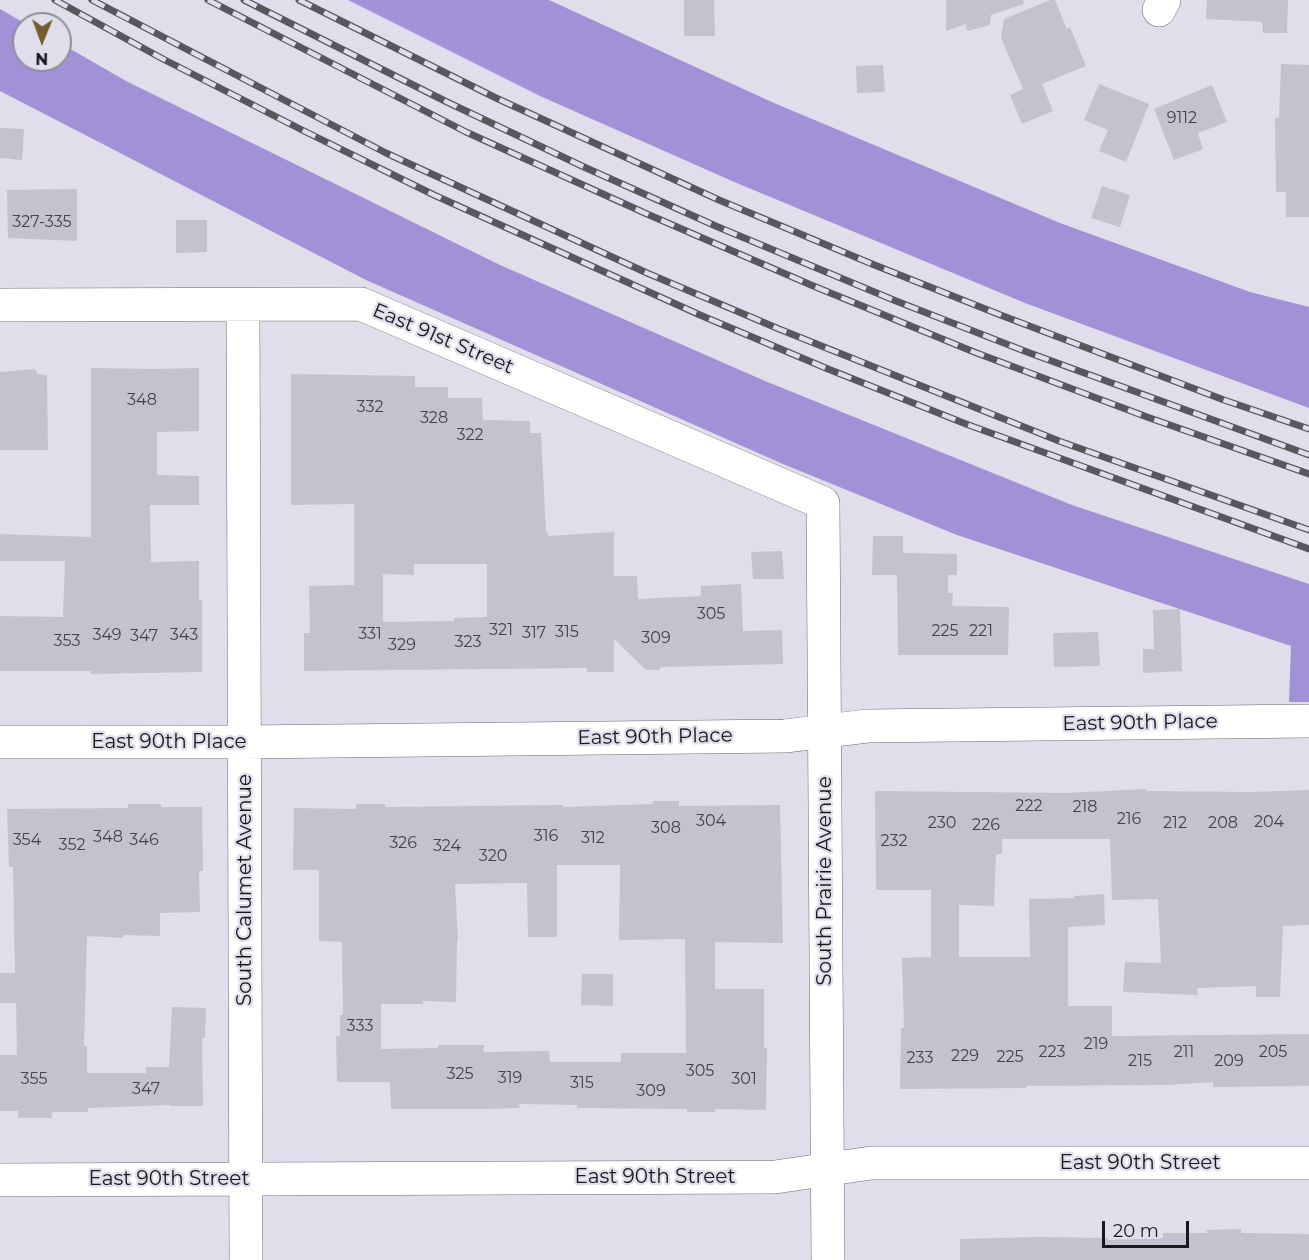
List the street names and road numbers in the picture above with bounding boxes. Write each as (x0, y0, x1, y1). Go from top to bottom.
street label: East 91st Street (369, 298, 517, 380)
street label: East 90th Place (1062, 710, 1218, 736)
street label: East 90th Place (577, 724, 733, 750)
street label: East 90th Place (91, 730, 247, 754)
street label: South Calumet Avenue (233, 774, 257, 1006)
street label: South Prairie Avenue (813, 776, 837, 986)
street label: East 90th Street (1059, 1151, 1221, 1175)
street label: East 90th Street (574, 1165, 736, 1189)
street label: East 90th Street (88, 1167, 250, 1191)

